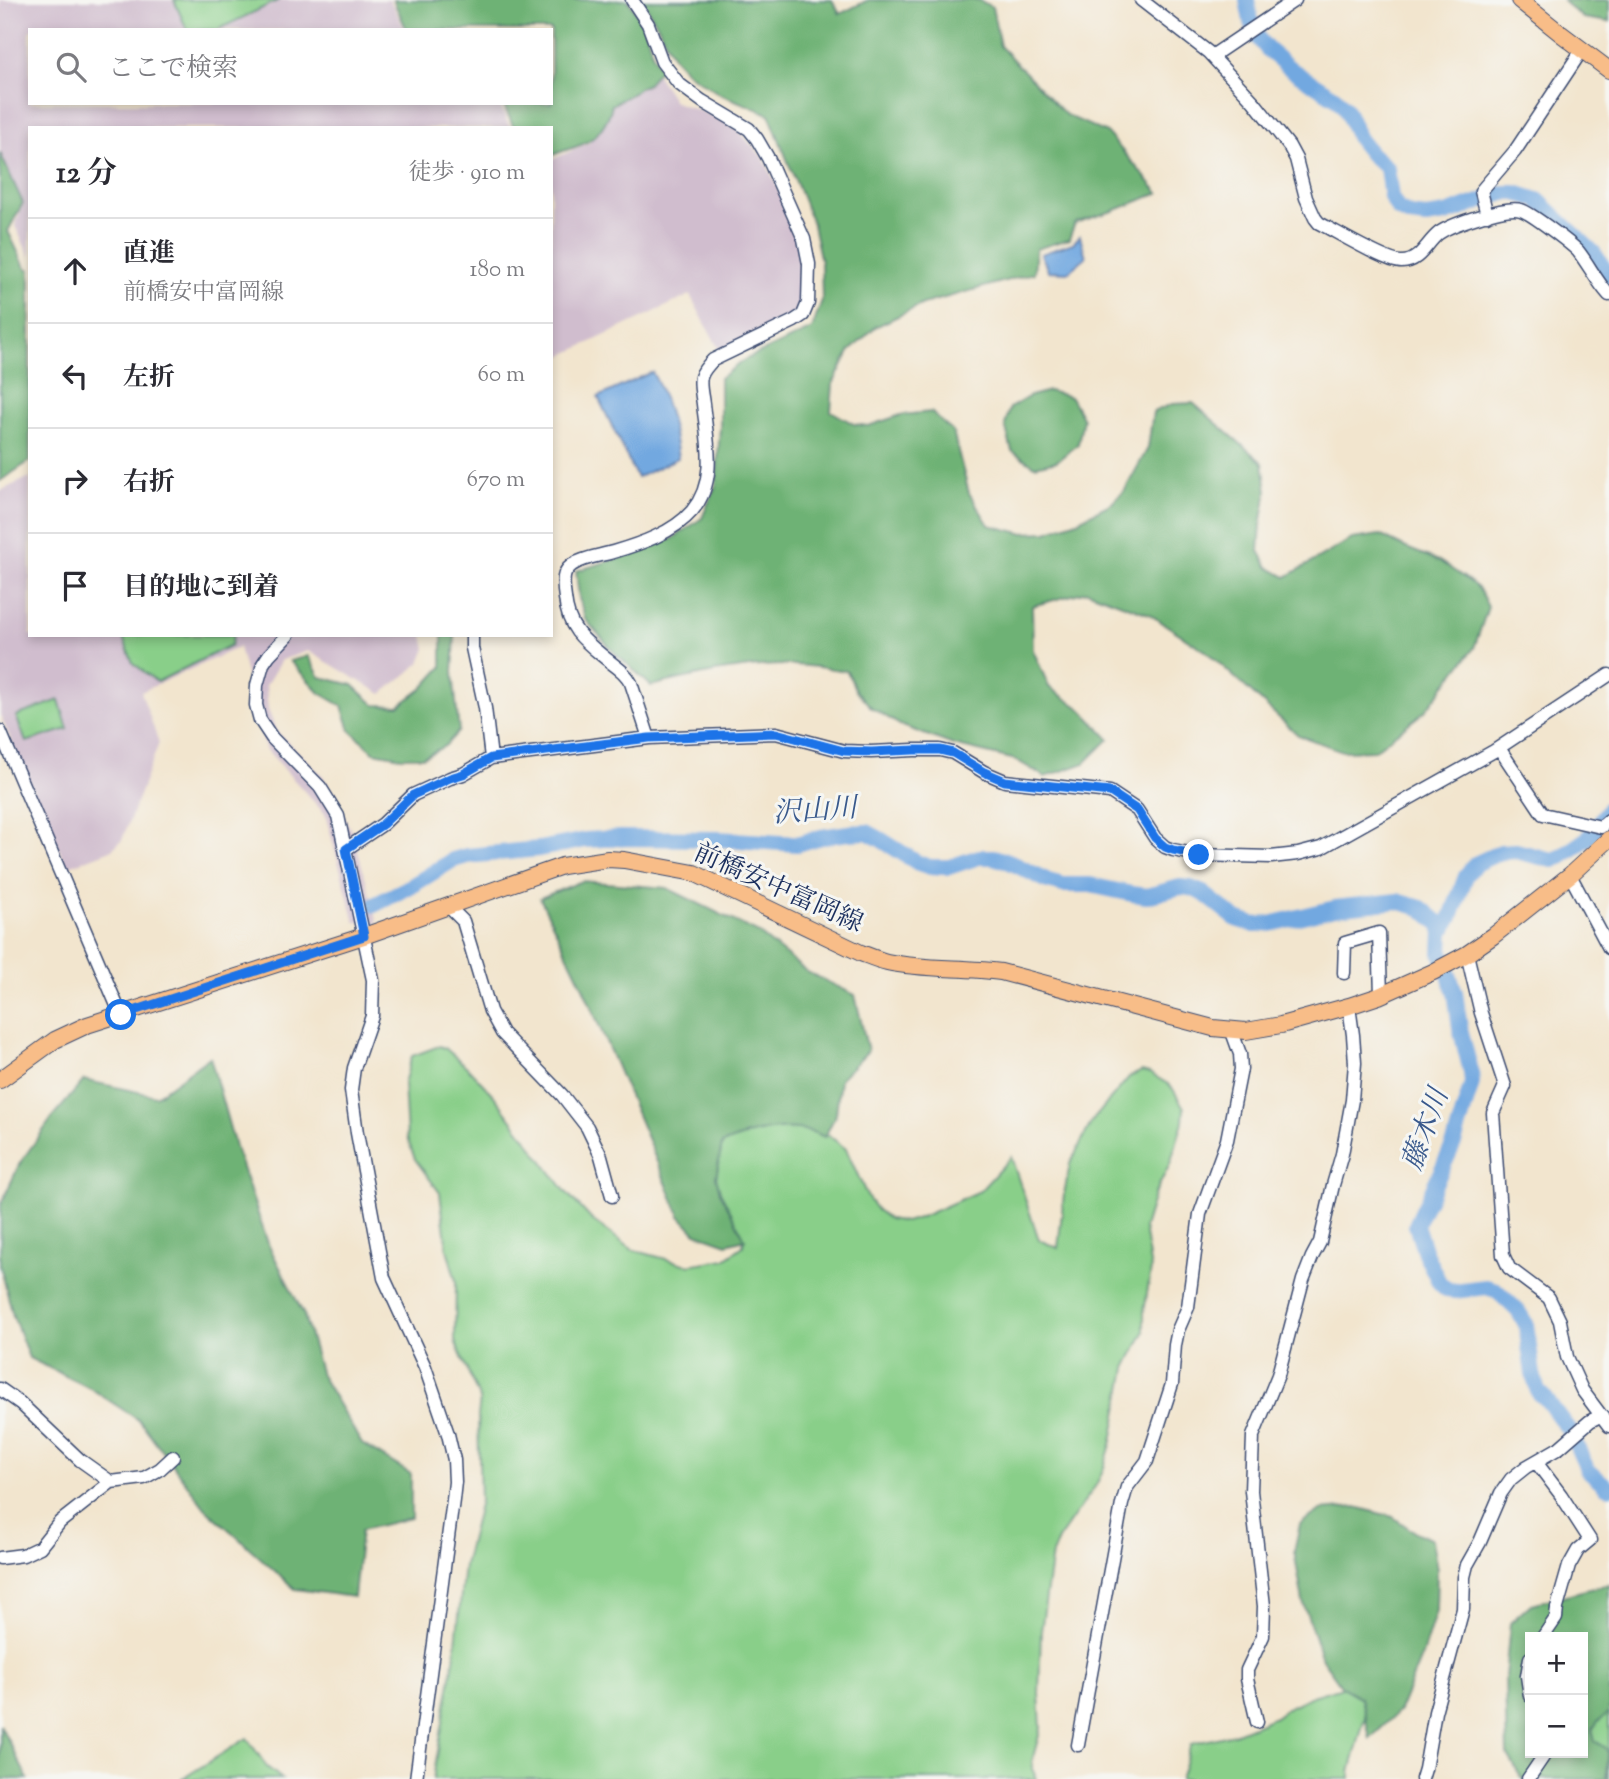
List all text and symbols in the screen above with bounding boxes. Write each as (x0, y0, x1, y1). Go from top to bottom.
search box (28, 28, 553, 105)
icon: search (52, 48, 90, 86)
text: ここで検索 (108, 51, 238, 88)
text: 12 分 (56, 153, 117, 196)
text: 徒歩 · 910 m (409, 157, 525, 190)
text: 直進 (123, 236, 175, 273)
icon: ahead (56, 252, 94, 290)
text: 180 m (470, 254, 525, 287)
text: 前橋安中富岡線 (123, 277, 284, 310)
icon: left (56, 357, 94, 395)
text: 60 m (477, 359, 525, 392)
text: 左折 (123, 360, 175, 397)
icon: right (56, 462, 94, 500)
text: 670 m (466, 464, 525, 497)
text: 右折 (123, 465, 175, 502)
icon: arrive (56, 567, 94, 605)
text: 目的地に到着 (123, 570, 279, 607)
water label: 沢山川 (772, 789, 861, 835)
street label: 前橋安中富岡線 (687, 835, 869, 943)
route end (1183, 839, 1214, 870)
route start (105, 999, 136, 1030)
water label: 藤木川 (1394, 1081, 1461, 1176)
map controls (1525, 1632, 1588, 1758)
button: + (1525, 1632, 1588, 1695)
button: − (1525, 1695, 1588, 1758)

